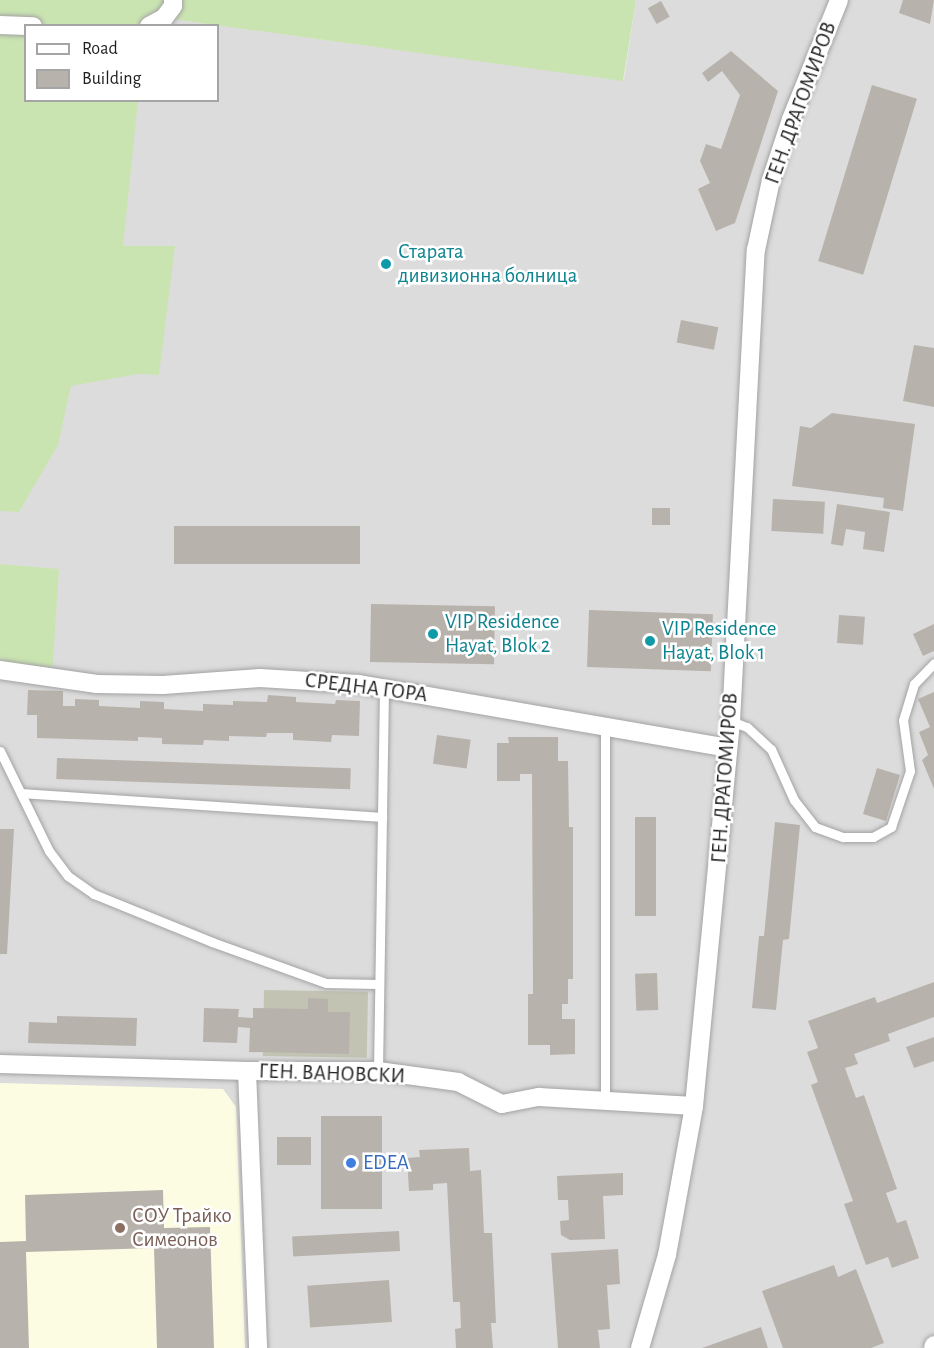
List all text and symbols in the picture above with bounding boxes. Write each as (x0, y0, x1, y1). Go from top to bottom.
street label: ГЕН. ДРАГОМИРОВ (760, 18, 842, 188)
legend (24, 24, 219, 102)
text: Road (82, 40, 118, 58)
text: Building (82, 70, 141, 88)
place label: Старата дивизионна болница (398, 239, 577, 289)
marker: Старата дивизионна болница (379, 257, 393, 271)
place label: VIP Residence Hayat, Blok 2 (445, 609, 559, 659)
place label: VIP Residence Hayat, Blok 1 (662, 616, 776, 666)
marker: VIP Residence Hayat, Blok 2 (426, 627, 440, 641)
marker: VIP Residence Hayat, Blok 1 (643, 634, 657, 648)
street label: СРЕДНА ГОРА (303, 668, 429, 708)
street label: ГЕН. ДРАГОМИРОВ (706, 692, 744, 864)
street label: ГЕН. ВАНОВСКИ (258, 1059, 406, 1089)
place label: EDEA (363, 1150, 409, 1176)
marker: EDEA (344, 1156, 358, 1170)
place label: СОУ Трайко Симеонов (132, 1203, 232, 1253)
marker: СОУ Трайко Симеонов (113, 1221, 127, 1235)

